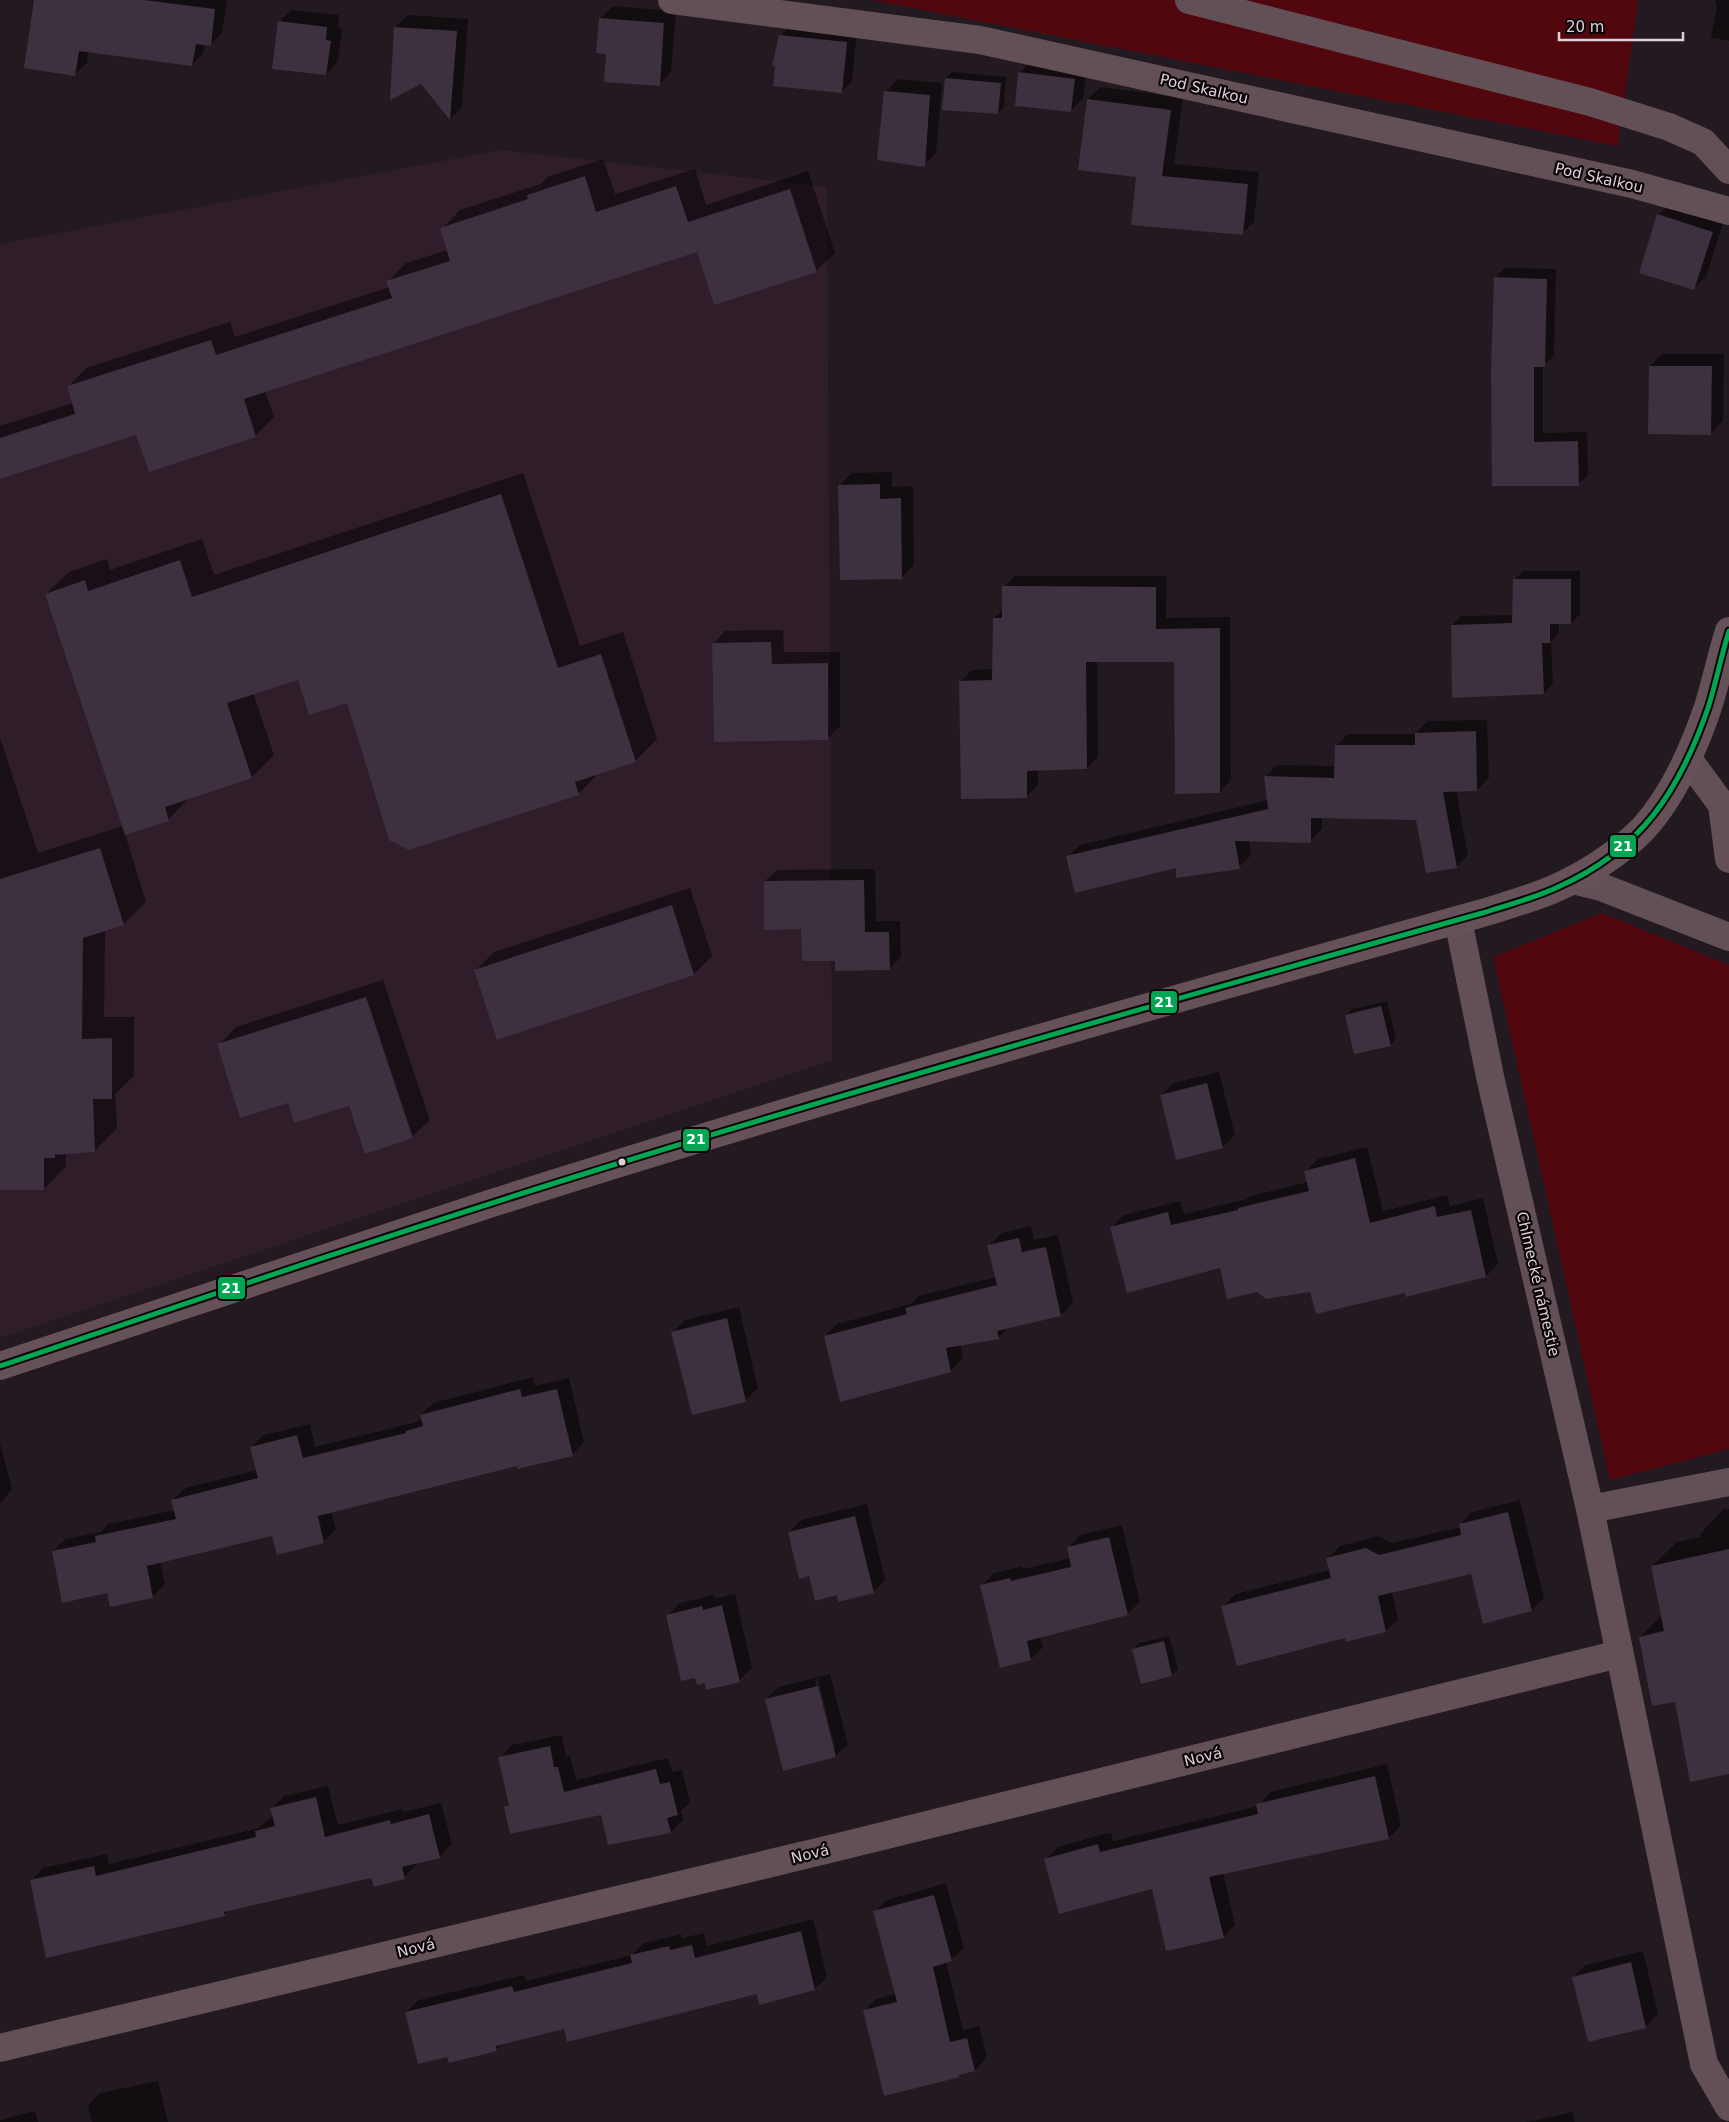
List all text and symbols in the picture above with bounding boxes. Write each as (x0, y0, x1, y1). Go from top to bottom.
scale bar (1559, 10, 1683, 42)
text: 20 m (1566, 18, 1604, 36)
street label: Pod Skalkou (1158, 70, 1250, 108)
street label: Pod Skalkou (1553, 159, 1645, 197)
line badge: 21 (1609, 834, 1637, 858)
text: 21 (1613, 838, 1633, 854)
line badge: 21 (1150, 990, 1178, 1014)
text: 21 (1154, 994, 1174, 1010)
line badge: 21 (682, 1128, 710, 1152)
text: 21 (686, 1131, 706, 1147)
unlabelled marker (617, 1157, 627, 1167)
street label: Chlmecké námestie (1513, 1210, 1563, 1358)
line badge: 21 (217, 1276, 246, 1300)
text: 21 (221, 1280, 241, 1296)
street label: Nová (1182, 1744, 1224, 1770)
street label: Nová (789, 1841, 831, 1867)
street label: Nová (395, 1935, 437, 1961)

